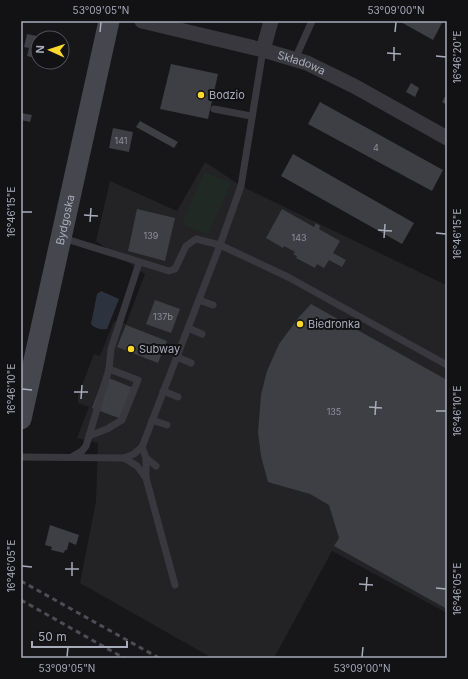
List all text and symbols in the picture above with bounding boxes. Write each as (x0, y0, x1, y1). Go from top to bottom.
text: 53°09'05"N (73, 4, 129, 16)
text: 53°09'00"N (368, 4, 424, 16)
north arrow (30, 30, 70, 70)
text: 16°46'20"E (451, 30, 463, 84)
text: N (33, 45, 47, 54)
street label: Składowa (276, 48, 328, 78)
place label: Bodzio (209, 88, 245, 102)
marker: Bodzio (196, 90, 206, 100)
house number: 141 (115, 135, 127, 146)
house number: 4 (373, 142, 379, 153)
text: 16°46'15"E (5, 187, 17, 237)
street label: Bydgoska (53, 193, 77, 246)
text: 16°46'15"E (451, 209, 463, 259)
house number: 139 (144, 230, 159, 241)
house number: 143 (291, 232, 307, 243)
house number: 137b (153, 311, 173, 322)
place label: Biedronka (308, 317, 360, 331)
marker: Biedronka (295, 319, 305, 329)
place label: Subway (139, 342, 180, 356)
marker: Subway (126, 344, 136, 354)
text: 16°46'10"E (5, 363, 17, 415)
text: 16°46'10"E (451, 385, 463, 437)
house number: 135 (327, 406, 341, 417)
text: 16°46'05"E (5, 539, 17, 593)
text: 16°46'05"E (451, 562, 463, 616)
scale bar (32, 623, 127, 649)
text: 50 m (38, 629, 67, 644)
text: 53°09'05"N (39, 662, 95, 674)
text: 53°09'00"N (334, 662, 390, 674)

